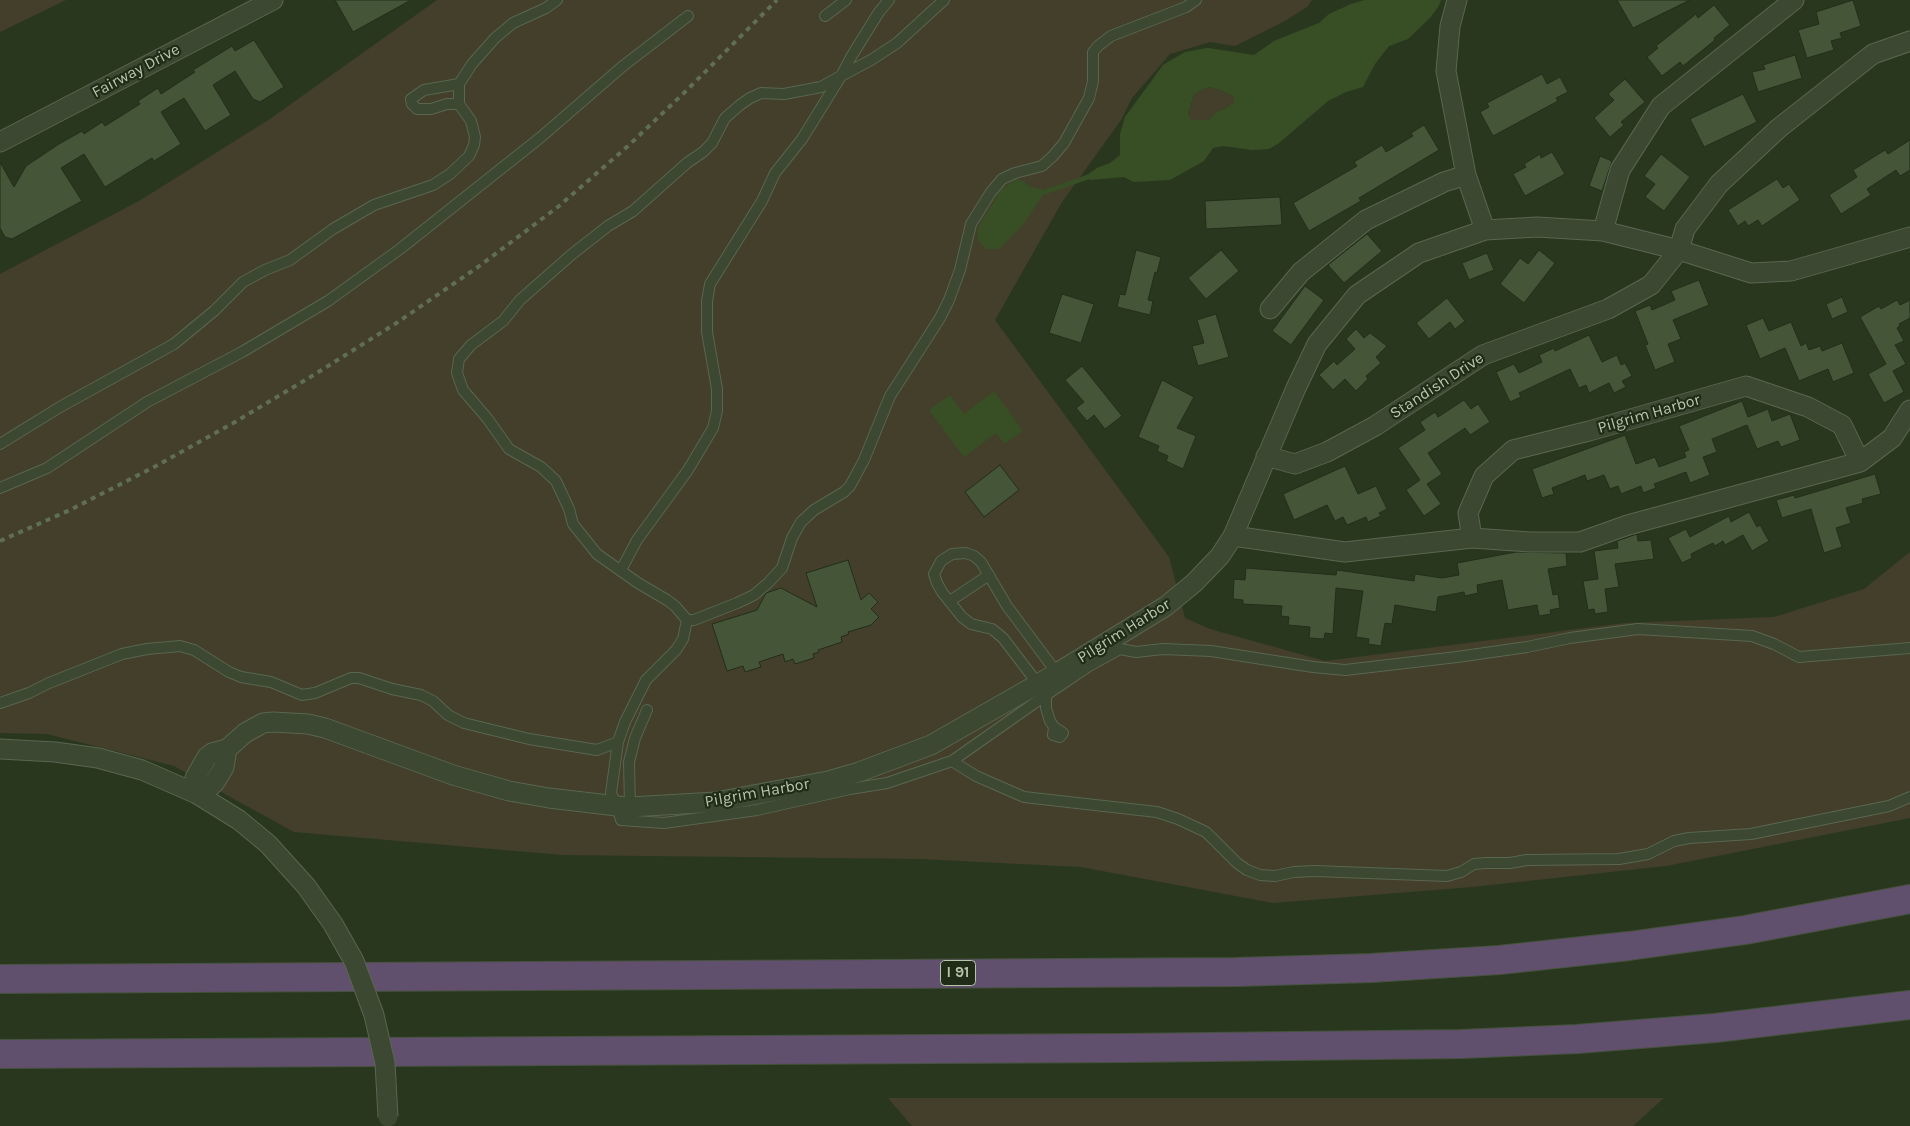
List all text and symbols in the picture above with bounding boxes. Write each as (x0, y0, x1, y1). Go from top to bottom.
street label: Fairway Drive (89, 40, 183, 102)
street label: Standish Drive (1387, 349, 1487, 423)
street label: Pilgrim Harbor (1596, 390, 1702, 438)
street label: Pilgrim Harbor (1074, 595, 1174, 667)
street label: Pilgrim Harbor (703, 774, 811, 812)
road number: I 91 (940, 960, 976, 986)

